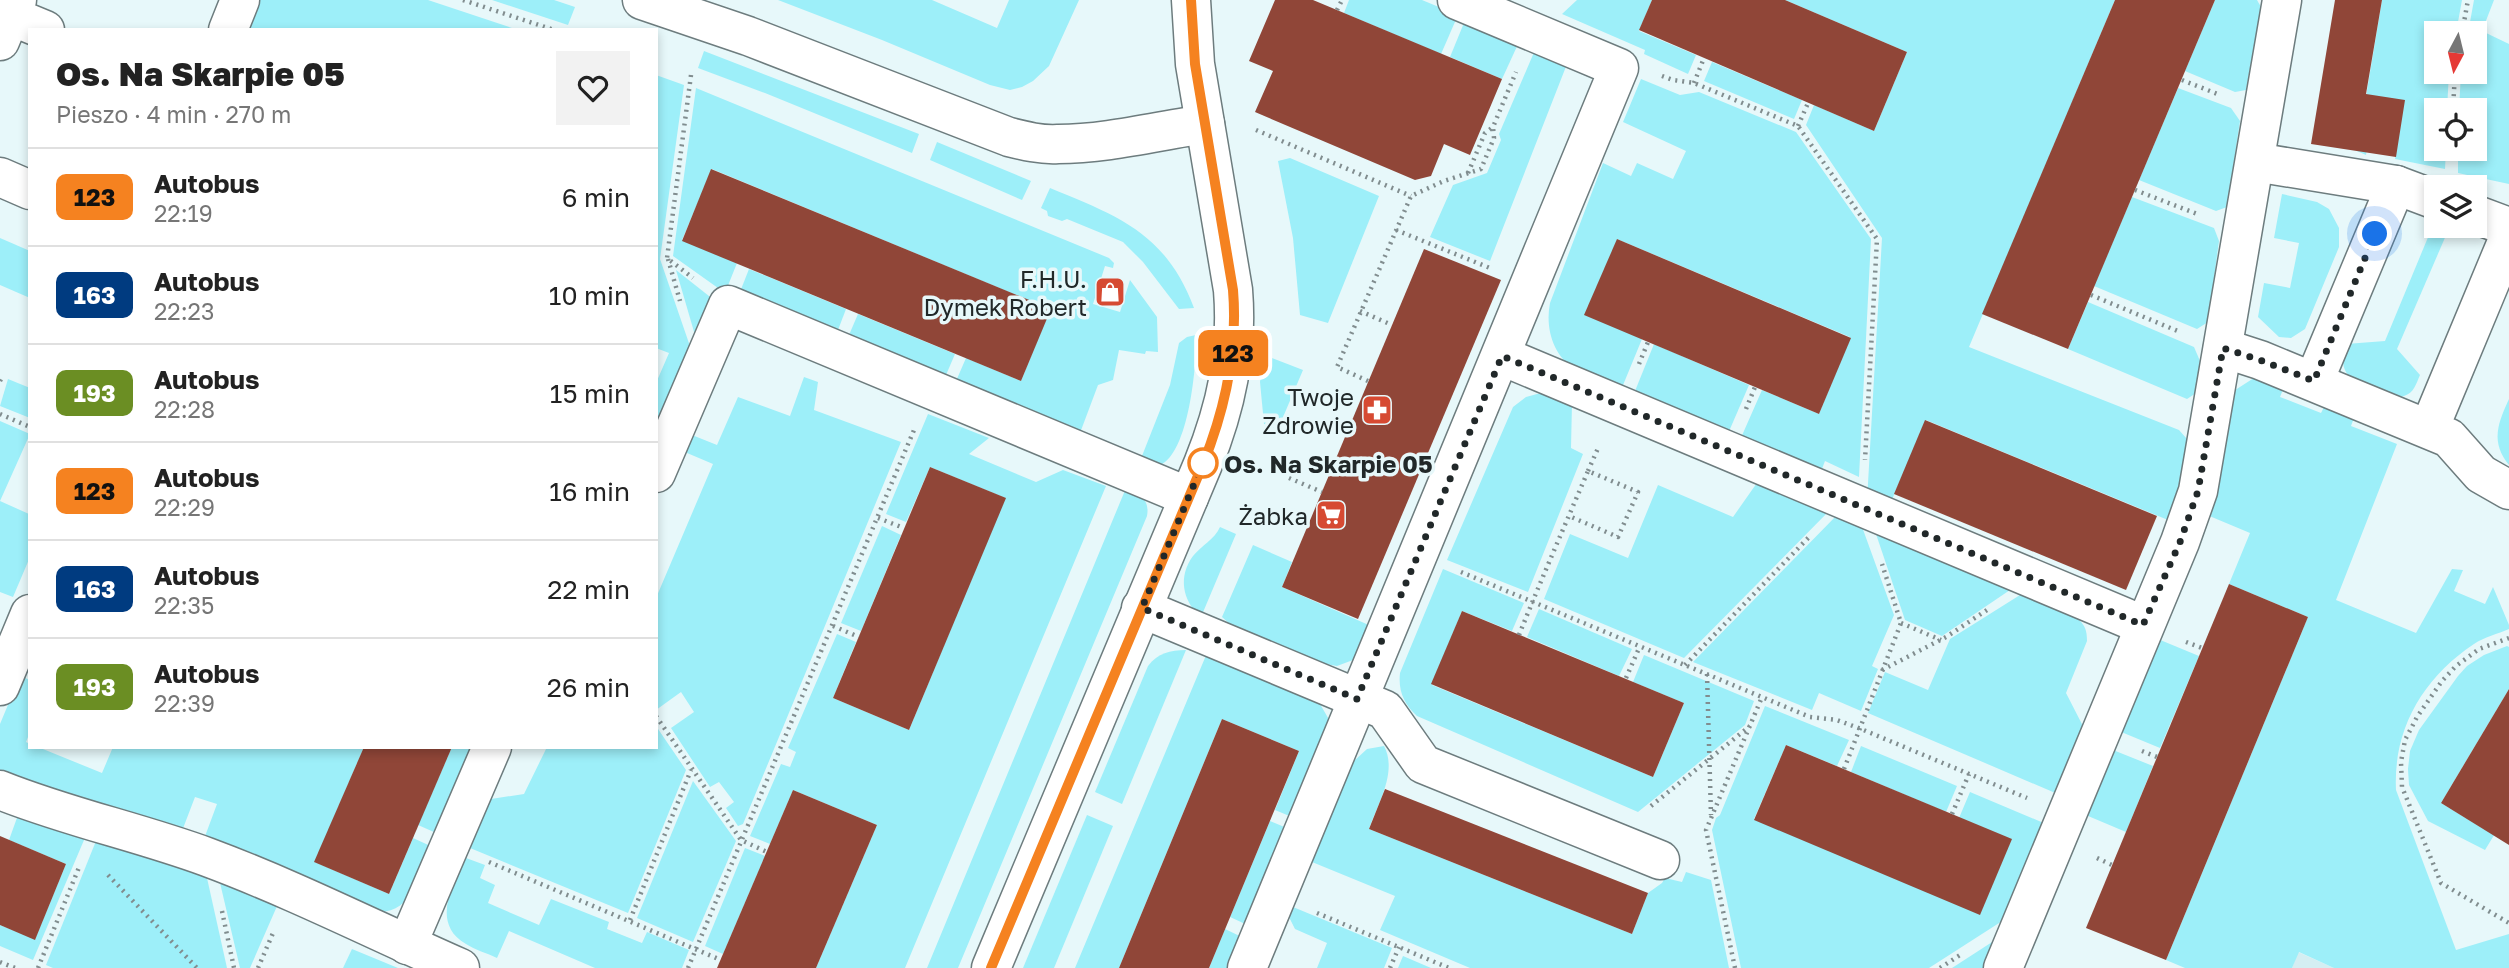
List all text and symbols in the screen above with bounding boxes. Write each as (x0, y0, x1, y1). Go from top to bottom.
north arrow (2424, 21, 2487, 84)
map controls (2424, 21, 2487, 238)
button: heart (556, 51, 630, 125)
text: Os. Na Skarpie 05 (56, 54, 345, 93)
button: locate (2424, 98, 2487, 161)
text: Pieszo · 4 min · 270 m (56, 100, 291, 128)
text: Autobus (154, 168, 260, 199)
button: layers (2424, 175, 2487, 238)
text: 123 (74, 182, 115, 211)
text: 6 min (562, 182, 630, 213)
text: 22:19 (154, 199, 213, 227)
your location (2357, 216, 2392, 251)
place label: F.H.U. Dymek Robert (923, 264, 1087, 321)
text: Autobus (154, 266, 260, 297)
shop icon: F.H.U. Dymek Robert (1093, 275, 1127, 309)
text: 163 (73, 280, 116, 309)
text: 10 min (549, 280, 630, 311)
text: 22:23 (154, 297, 214, 325)
line badge: 123 (1193, 330, 1273, 376)
text: 123 (1212, 338, 1254, 367)
text: Autobus (154, 364, 260, 395)
text: 193 (73, 378, 116, 407)
text: 15 min (550, 378, 630, 409)
place label: Twoje Zdrowie (1262, 382, 1354, 439)
pharmacy icon: Twoje Zdrowie (1360, 393, 1394, 427)
text: 22:28 (154, 395, 215, 423)
marker: Os. Na Skarpie 05 (1188, 448, 1218, 478)
place label: Os. Na Skarpie 05 (1224, 449, 1433, 478)
text: Autobus (154, 462, 260, 493)
text: 123 (74, 476, 115, 505)
text: 16 min (549, 476, 630, 507)
text: 22:29 (154, 493, 215, 521)
supermarket icon: Żabka (1314, 498, 1348, 532)
place label: Żabka (1238, 501, 1308, 530)
text: Autobus (154, 560, 260, 591)
text: 163 (73, 574, 116, 603)
text: 22 min (547, 574, 630, 605)
text: 22:35 (154, 591, 214, 619)
text: Autobus (154, 658, 260, 689)
text: 193 (73, 672, 116, 701)
text: 26 min (547, 672, 630, 703)
text: 22:39 (154, 689, 215, 717)

